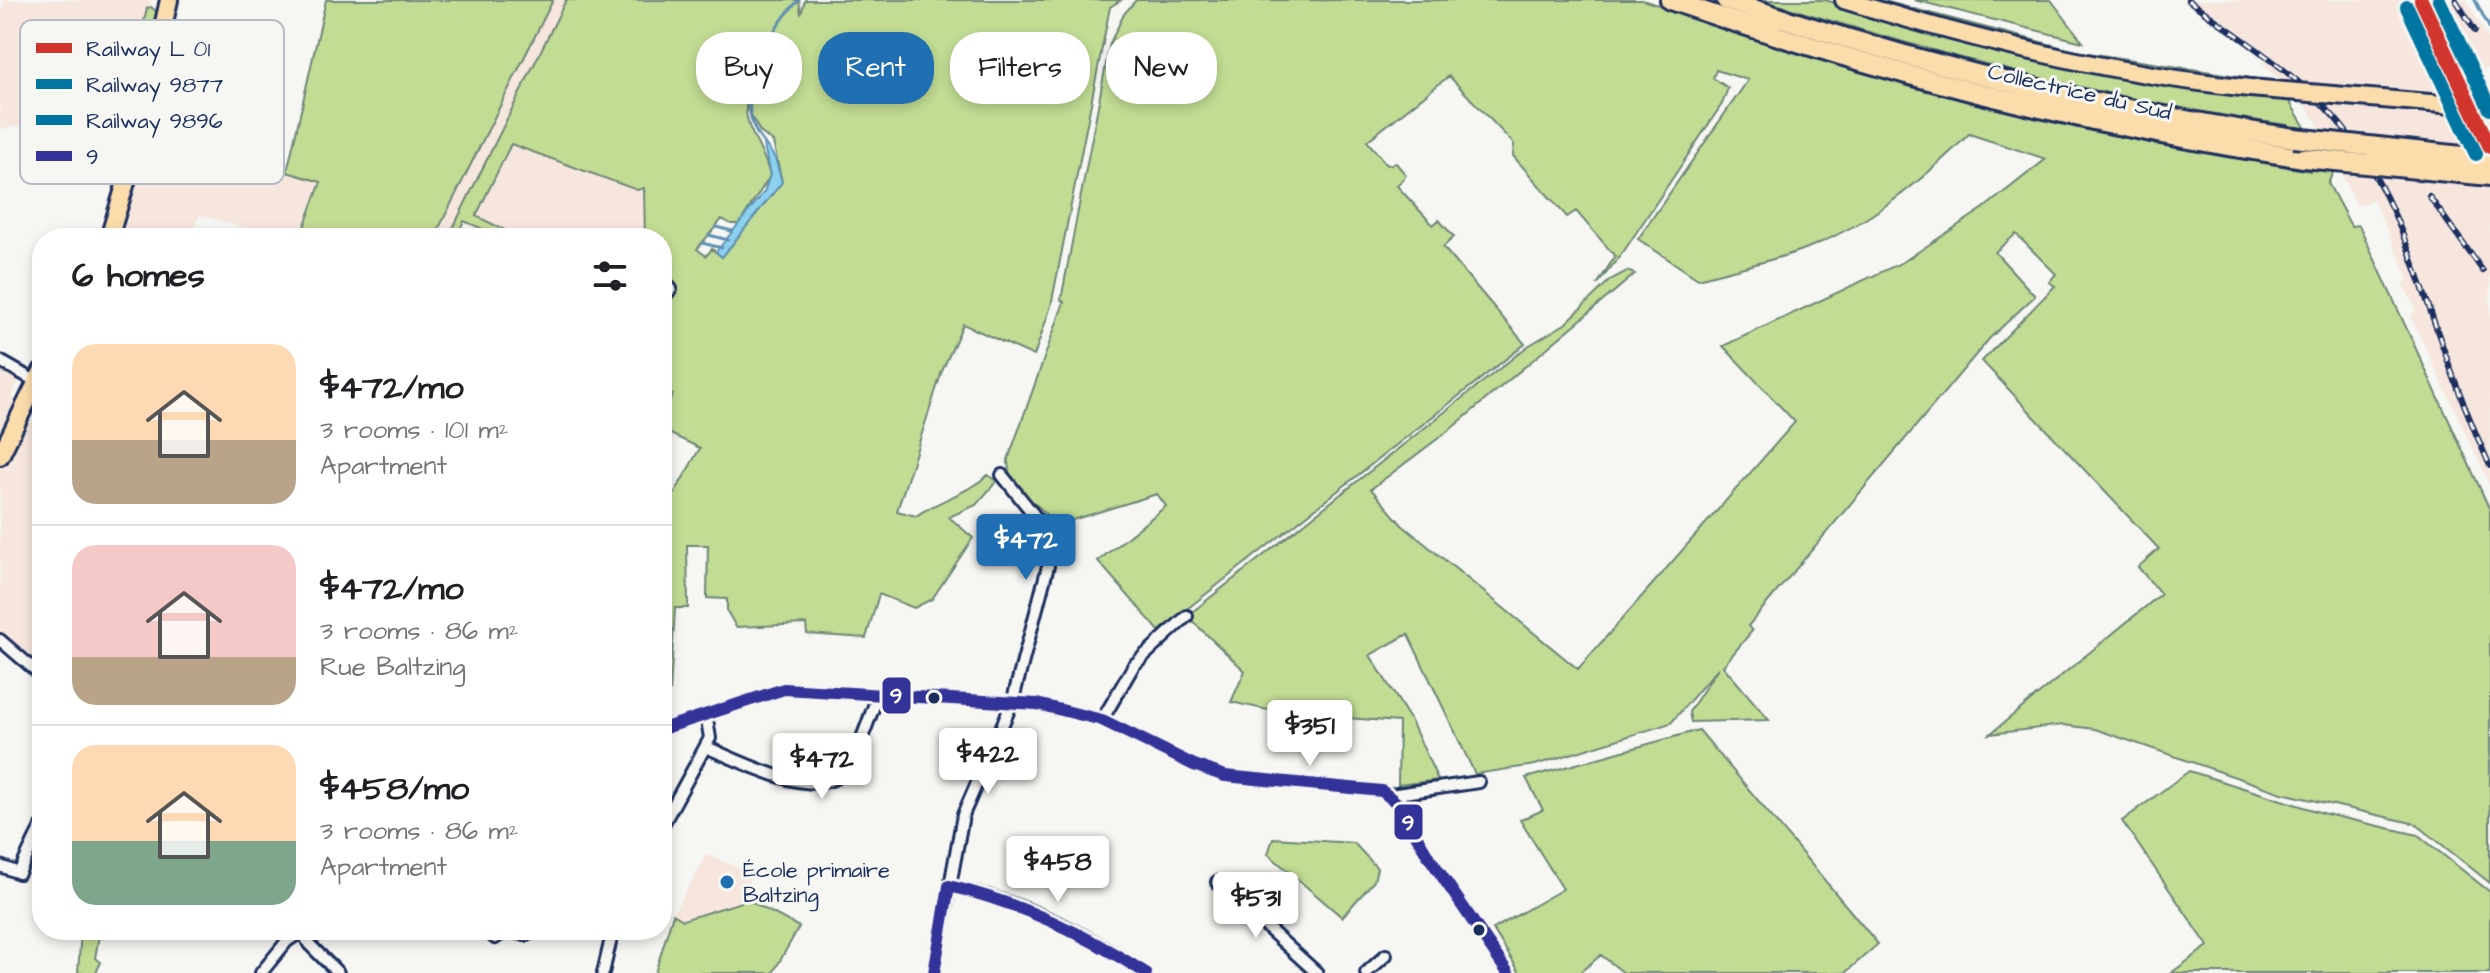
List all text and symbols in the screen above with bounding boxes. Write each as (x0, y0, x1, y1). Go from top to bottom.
legend (20, 20, 284, 184)
chip: Buy (696, 32, 802, 104)
chip: Rent (818, 32, 934, 104)
chip: Filters (950, 32, 1090, 104)
chip: New (1106, 32, 1217, 104)
text: Railway L 01 (86, 34, 210, 66)
street label: Collectrice du Sud (1985, 56, 2175, 129)
text: Railway 9877 (86, 70, 224, 102)
text: Railway 9896 (86, 106, 223, 138)
text: 9 (86, 142, 99, 173)
text: 6 homes (72, 252, 205, 300)
icon: filters (588, 254, 632, 298)
text: $472/mo (320, 364, 464, 412)
icon: home (136, 376, 232, 472)
text: 3 rooms · 101 m² (320, 412, 508, 448)
text: Apartment (320, 448, 447, 484)
pin: $472 (979, 514, 1073, 582)
text: $472 (994, 522, 1058, 558)
text: $472/mo (320, 565, 464, 613)
icon: home (136, 577, 232, 673)
text: 3 rooms · 86 m² (320, 613, 519, 649)
text: Rue Baltzing (320, 649, 466, 685)
line badge: 9 (881, 676, 912, 715)
text: 9 (890, 681, 902, 712)
unlabelled marker (926, 690, 942, 706)
pin: $351 (1263, 700, 1357, 768)
text: $351 (1285, 708, 1335, 744)
pin: $422 (941, 728, 1035, 796)
pin: $472 (775, 733, 869, 801)
text: $422 (957, 736, 1019, 772)
text: $472 (790, 741, 854, 777)
text: $458/mo (320, 765, 469, 813)
icon: home (136, 777, 232, 873)
line badge: 9 (1393, 803, 1424, 841)
text: 9 (1402, 808, 1414, 839)
text: 3 rooms · 86 m² (320, 813, 519, 849)
pin: $458 (1011, 836, 1105, 904)
text: $458 (1024, 844, 1092, 880)
text: Apartment (320, 849, 447, 885)
place label: École primaire Baltzing (743, 855, 890, 912)
pin: $531 (1209, 872, 1303, 940)
marker: École primaire Baltzing (718, 873, 736, 891)
text: $531 (1231, 880, 1281, 916)
unlabelled marker (1471, 922, 1487, 938)

